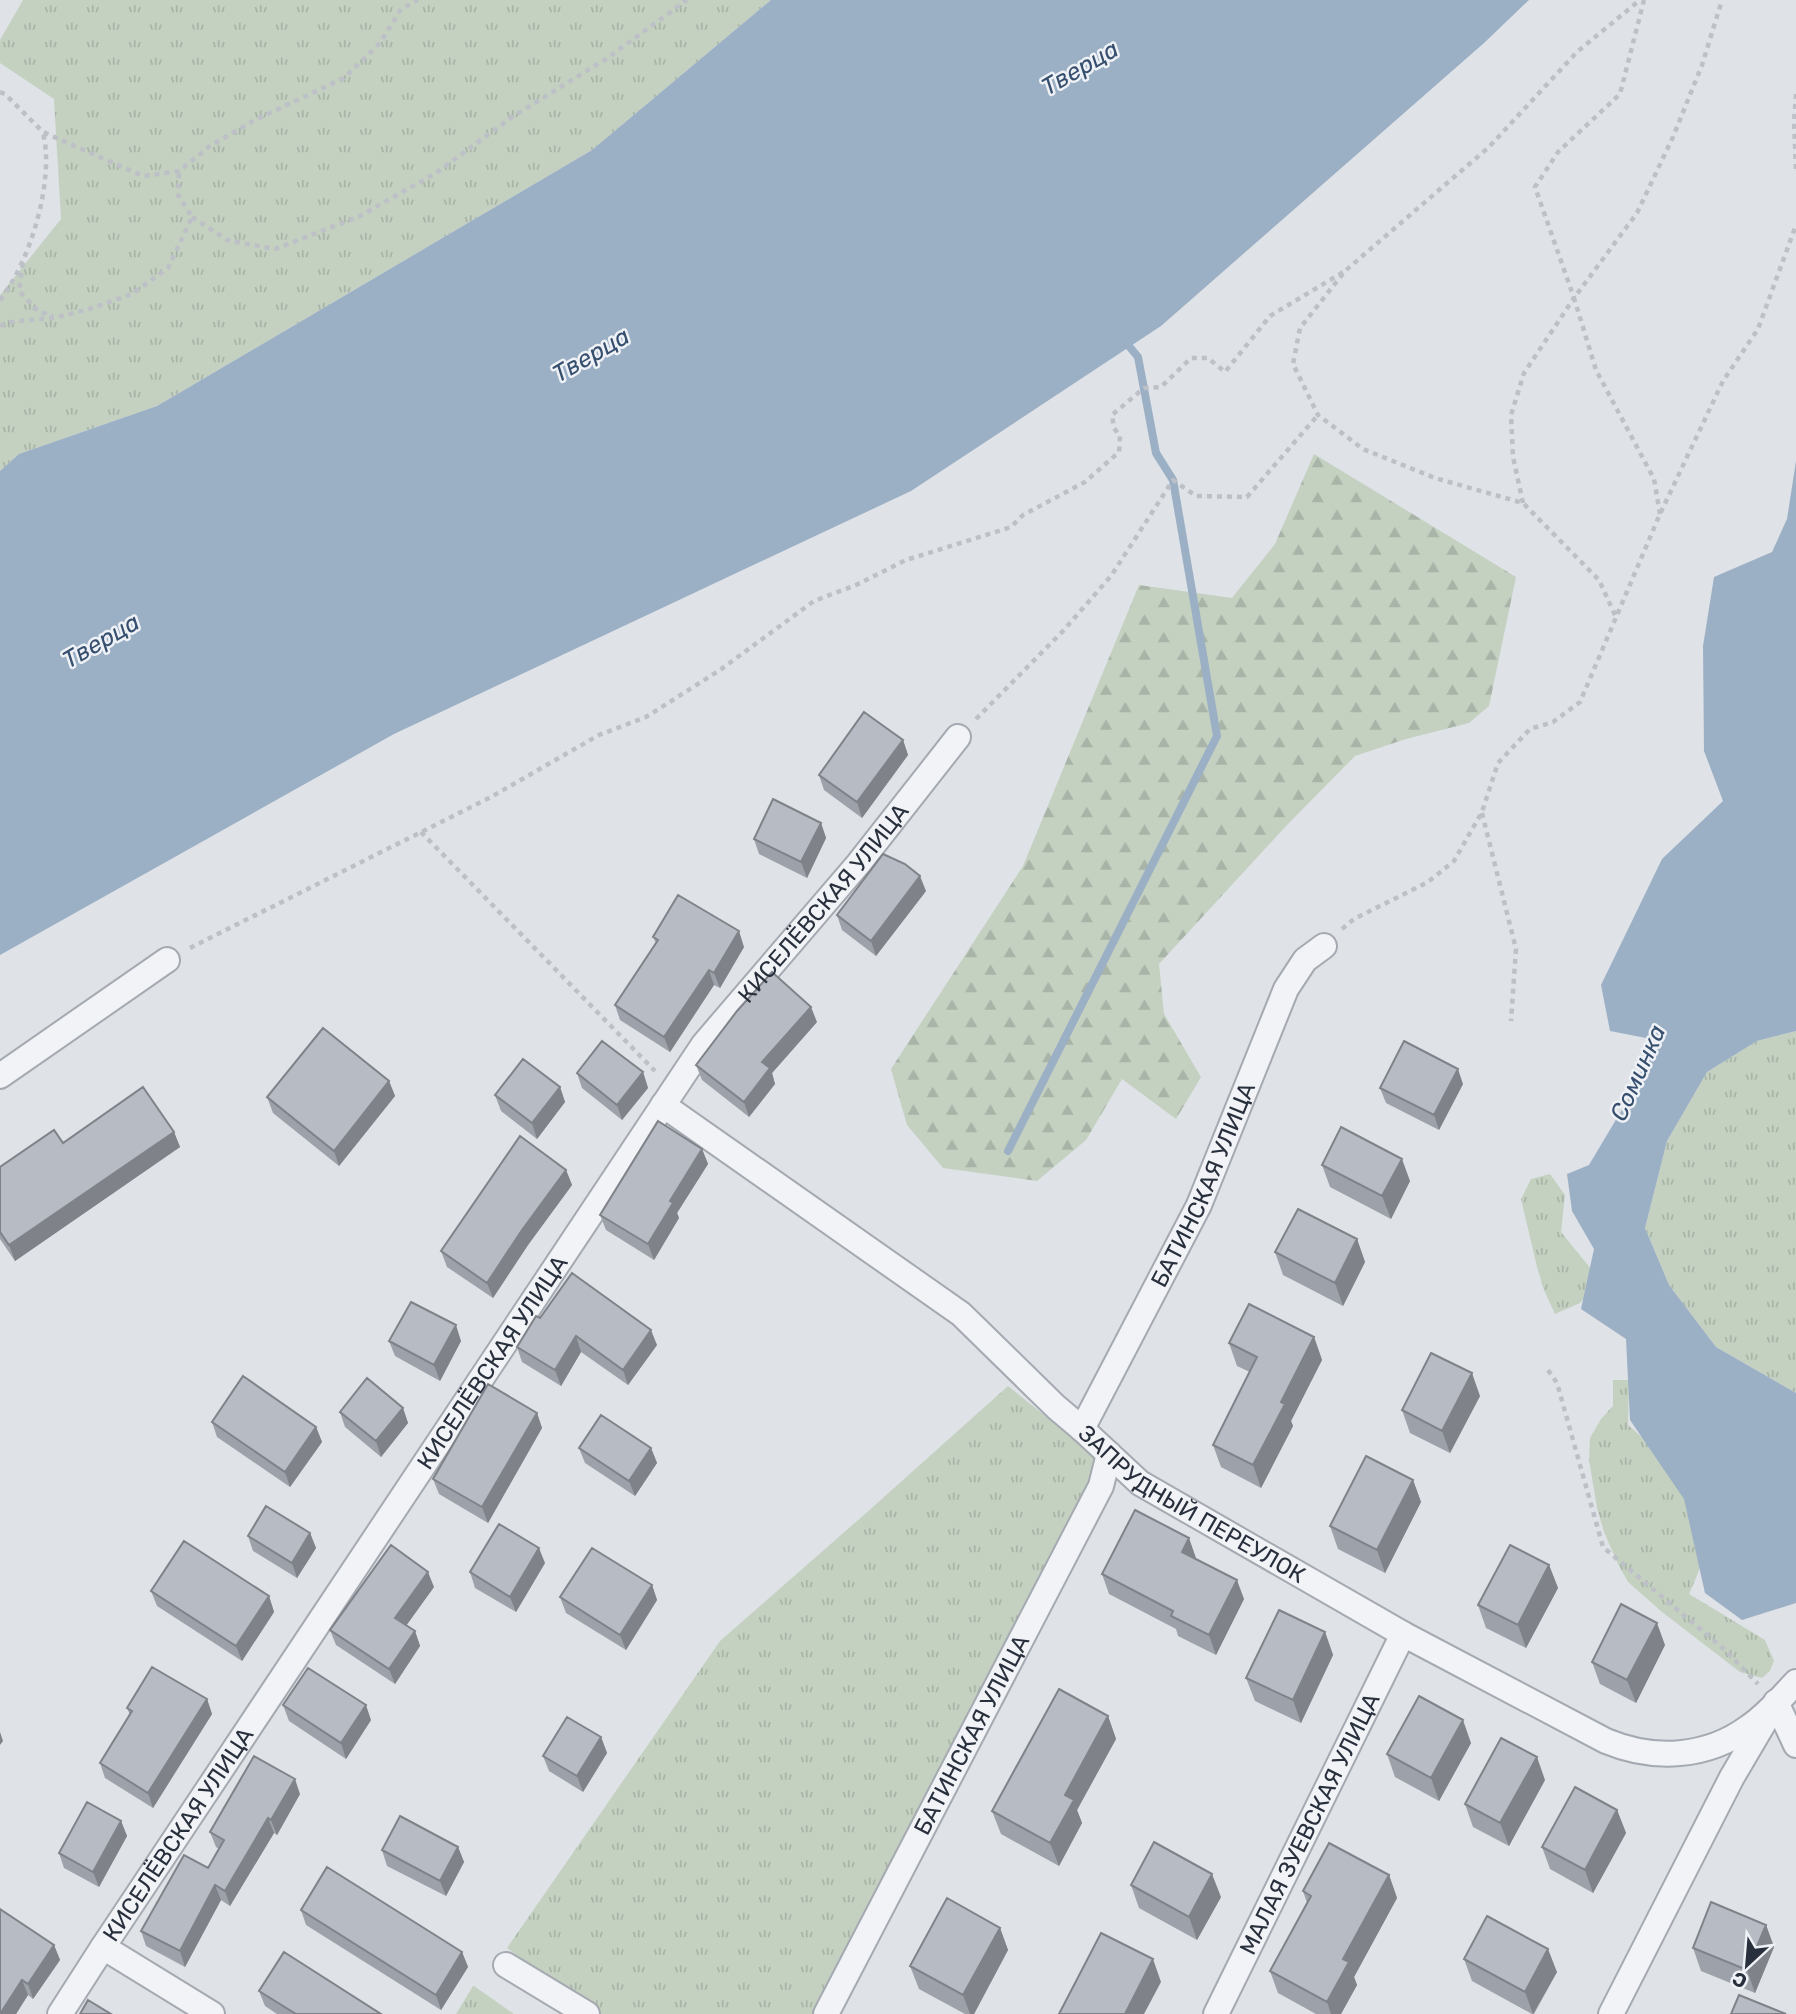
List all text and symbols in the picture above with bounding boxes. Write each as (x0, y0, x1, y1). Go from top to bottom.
water label: Тверца (1037, 35, 1123, 101)
water label: Тверца (548, 322, 634, 388)
water label: Тверца (58, 608, 144, 674)
street label: КИСЕЛЁВСКАЯ УЛИЦА (732, 798, 915, 1008)
water label: Соминка (1604, 1021, 1672, 1125)
street label: БАТИНСКАЯ УЛИЦА (1145, 1078, 1261, 1292)
street label: КИСЕЛЁВСКАЯ УЛИЦА (411, 1250, 573, 1475)
street label: ЗАПРУДНЫЙ ПЕРЕУЛОК (1073, 1419, 1310, 1589)
street label: БАТИНСКАЯ УЛИЦА (908, 1630, 1035, 1839)
street label: МАЛАЯ ЗУЕВСКАЯ УЛИЦА (1233, 1688, 1386, 1959)
street label: КИСЕЛЁВСКАЯ УЛИЦА (97, 1722, 259, 1947)
north arrow (1712, 1930, 1782, 2000)
text: С (1729, 1967, 1751, 1993)

